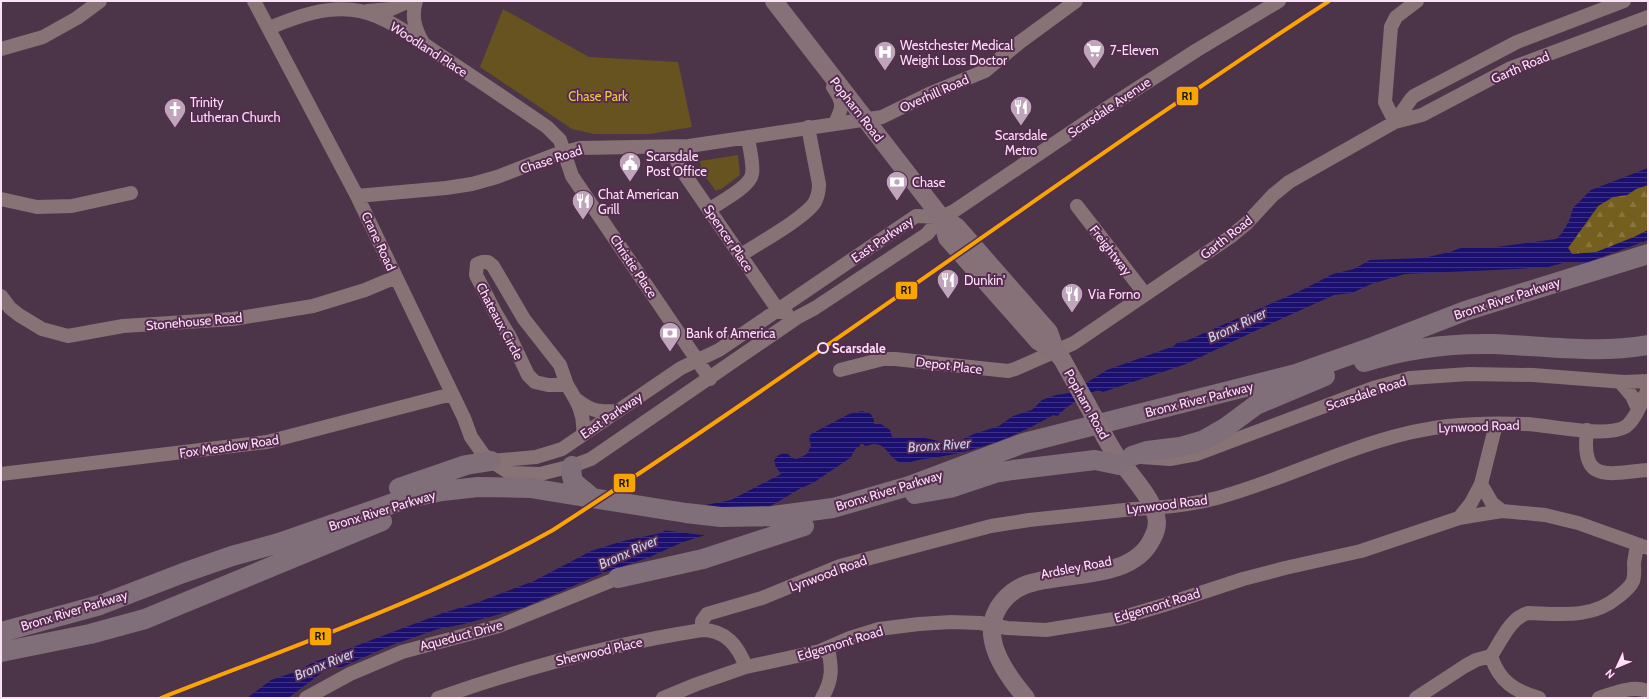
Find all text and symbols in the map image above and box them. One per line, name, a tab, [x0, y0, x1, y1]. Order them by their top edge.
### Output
street label: Woodland Place	[387, 18, 471, 80]
place label: Westchester Medical Weight Loss Doctor	[900, 37, 1013, 68]
supermarket icon: 7-Eleven	[1081, 37, 1107, 70]
hospital icon: Westchester Medical Weight Loss Doctor	[872, 39, 898, 72]
place label: 7-Eleven	[1110, 42, 1159, 58]
street label: Garth Road	[1489, 48, 1551, 86]
street label: Overhill Road	[897, 71, 971, 115]
street label: Scarsdale Avenue	[1065, 73, 1154, 141]
street label: Popham Road	[827, 74, 887, 144]
line badge: R1	[1176, 86, 1199, 106]
park label: Chase Park	[568, 88, 628, 104]
text: R1	[1182, 89, 1192, 103]
place label: Trinity Lutheran Church	[190, 94, 281, 125]
restaurant icon: Scarsdale Metro	[1008, 94, 1034, 127]
church icon: Trinity Lutheran Church	[162, 96, 188, 129]
place label: Scarsdale Metro	[995, 127, 1048, 158]
street label: Chase Road	[518, 141, 584, 177]
place label: Scarsdale Post Office	[646, 148, 707, 179]
public building icon: Scarsdale Post Office	[617, 150, 643, 183]
bank icon: Chase	[884, 169, 910, 202]
place label: Chase	[912, 174, 946, 190]
place label: Chat American Grill	[598, 186, 679, 217]
restaurant icon: Chat American Grill	[570, 188, 596, 221]
street label: Spencer Place	[701, 201, 757, 275]
street label: Crane Road	[358, 209, 400, 273]
street label: East Parkway	[848, 212, 916, 266]
street label: Garth Road	[1197, 212, 1255, 262]
street label: Freightway	[1086, 222, 1136, 279]
street label: Christie Place	[607, 231, 661, 301]
restaurant icon: Dunkin'	[935, 267, 961, 300]
place label: Dunkin'	[964, 272, 1005, 288]
street label: Bronx River Parkway	[1452, 273, 1563, 323]
street label: Chateaux Circle	[473, 280, 527, 363]
line badge: R1	[895, 281, 918, 300]
restaurant icon: Via Forno	[1059, 281, 1085, 314]
text: R1	[901, 283, 911, 297]
place label: Via Forno	[1088, 286, 1140, 302]
water label: Bronx River	[1205, 303, 1270, 346]
street label: Stonehouse Road	[145, 309, 243, 333]
bank icon: Bank of America	[657, 320, 683, 353]
place label: Bank of America	[686, 325, 776, 341]
place label: Scarsdale	[832, 340, 886, 356]
marker: Scarsdale	[817, 342, 829, 354]
street label: Depot Place	[915, 353, 983, 377]
street label: Popham Road	[1061, 366, 1113, 442]
street label: Scarsdale Road	[1324, 372, 1408, 414]
street label: Bronx River Parkway	[1143, 378, 1255, 420]
street label: East Parkway	[577, 388, 645, 442]
street label: Lynwood Road	[1438, 417, 1520, 435]
street label: Fox Meadow Road	[178, 431, 280, 461]
water label: Bronx River	[907, 434, 972, 456]
street label: Bronx River Parkway	[834, 466, 945, 514]
line badge: R1	[613, 473, 636, 493]
text: R1	[619, 476, 629, 490]
street label: Bronx River Parkway	[327, 486, 438, 534]
street label: Lynwood Road	[1126, 491, 1208, 517]
water label: Bronx River	[596, 531, 661, 573]
street label: Lynwood Road	[787, 552, 869, 594]
street label: Ardsley Road	[1039, 552, 1113, 582]
street label: Edgemont Road	[1112, 584, 1202, 626]
street label: Bronx River Parkway	[19, 586, 130, 634]
street label: Aqueduct Drive	[418, 616, 504, 654]
street label: Edgemont Road	[795, 622, 885, 664]
line badge: R1	[309, 627, 332, 646]
text: R1	[315, 629, 325, 643]
street label: Sherwood Place	[554, 633, 644, 669]
water label: Bronx River	[291, 644, 357, 684]
north arrow	[1597, 647, 1637, 687]
text: N	[1602, 666, 1618, 682]

